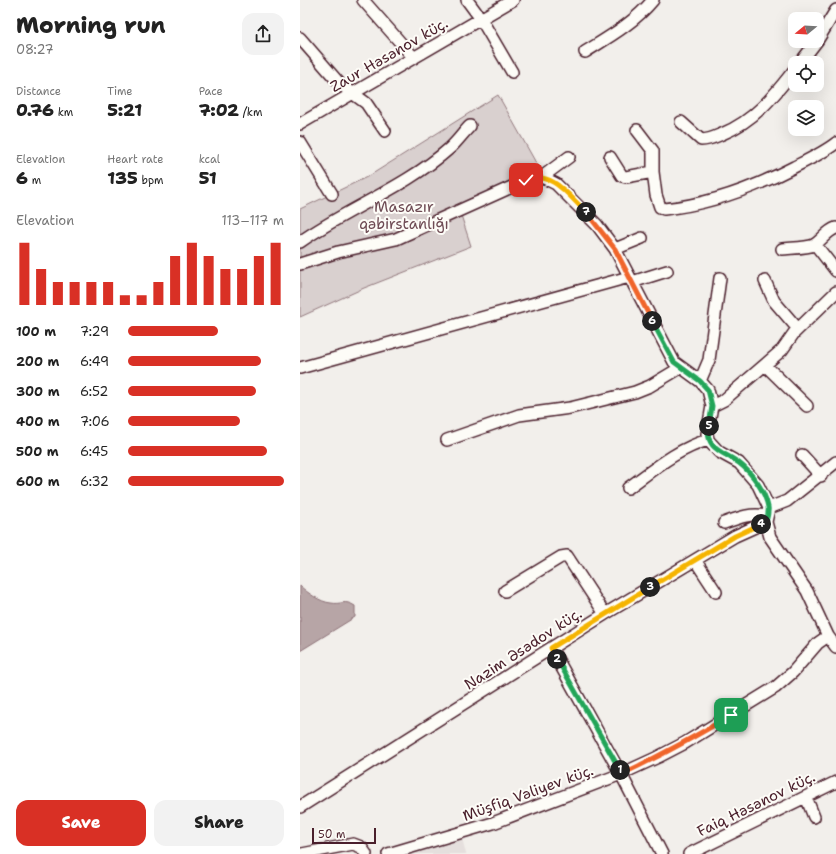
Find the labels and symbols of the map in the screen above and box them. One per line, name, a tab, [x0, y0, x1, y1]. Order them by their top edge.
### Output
north arrow	[788, 12, 824, 48]
street label: Zaur Həsənov küç.	[327, 13, 452, 97]
pin	[509, 163, 543, 197]
park label: Masazır qəbirstanlığı	[359, 197, 449, 234]
pin: 7	[576, 202, 596, 222]
pin: 6	[642, 311, 662, 331]
pin: 5	[699, 416, 719, 436]
pin: 4	[751, 514, 771, 534]
pin: 3	[640, 577, 660, 597]
street label: Nazim Əsədov küç.	[460, 603, 586, 695]
pin: 2	[547, 649, 567, 669]
pin	[714, 698, 748, 732]
street label: Müşfiq Vəliyev küç.	[460, 760, 596, 826]
pin: 1	[610, 760, 630, 780]
street label: Faiq Həsənov küç.	[694, 767, 818, 841]
scale bar	[312, 826, 376, 845]

